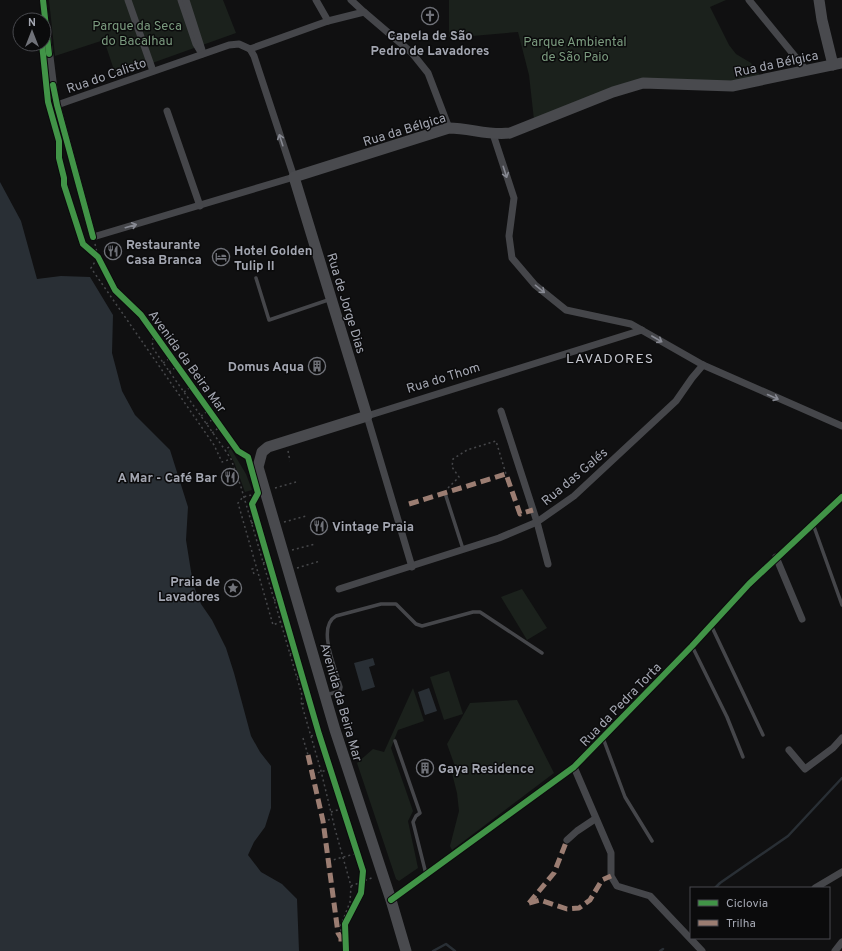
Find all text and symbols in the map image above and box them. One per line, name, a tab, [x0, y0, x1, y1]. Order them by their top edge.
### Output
church icon: Capela de São Pedro de Lavadores	[420, 6, 440, 26]
north arrow	[12, 12, 52, 52]
text: N	[28, 16, 36, 30]
park label: Parque da Seca do Bacalhau	[92, 19, 182, 50]
place label: Capela de São Pedro de Lavadores	[371, 29, 489, 60]
park label: Parque Ambiental de São Paio	[523, 35, 627, 66]
street label: Rua da Bélgica	[733, 48, 820, 82]
street label: Rua do Calisto	[65, 56, 149, 98]
street label: Rua da Bélgica	[361, 111, 448, 151]
one-way arrow	[277, 134, 285, 146]
one-way arrow	[502, 165, 509, 178]
one-way arrow	[124, 222, 137, 229]
place label: Restaurante Casa Branca	[126, 238, 202, 269]
restaurant icon: Restaurante Casa Branca	[103, 241, 123, 261]
place label: Hotel Golden Tulip II	[234, 244, 312, 275]
hotel icon: Hotel Golden Tulip II	[211, 247, 231, 267]
street label: Rua de Jorge Dias	[322, 251, 368, 356]
one-way arrow	[535, 285, 546, 293]
street label: Avenida da Beira Mar	[144, 308, 229, 416]
one-way arrow	[651, 335, 663, 343]
district label: LAVADORES	[566, 351, 654, 368]
building icon: Domus Aqua	[307, 356, 327, 376]
place label: Domus Aqua	[228, 360, 304, 376]
street label: Rua do Thom	[405, 360, 482, 398]
one-way arrow	[767, 394, 779, 402]
street label: Rua das Galés	[539, 445, 612, 510]
restaurant icon: A Mar - Café Bar	[220, 467, 240, 487]
place label: A Mar - Café Bar	[118, 471, 218, 487]
restaurant icon: Vintage Praia	[309, 516, 329, 536]
place label: Vintage Praia	[332, 520, 414, 536]
place label: Praia de Lavadores	[158, 575, 220, 606]
place icon: Praia de Lavadores	[223, 578, 243, 598]
street label: Avenida da Beira Mar	[315, 641, 365, 764]
street label: Rua da Pedra Torta	[577, 660, 666, 751]
building icon: Gaya Residence	[415, 758, 435, 778]
place label: Gaya Residence	[438, 762, 534, 778]
legend	[690, 887, 830, 939]
text: Ciclovia	[726, 896, 768, 912]
text: Trilha	[726, 916, 756, 932]

